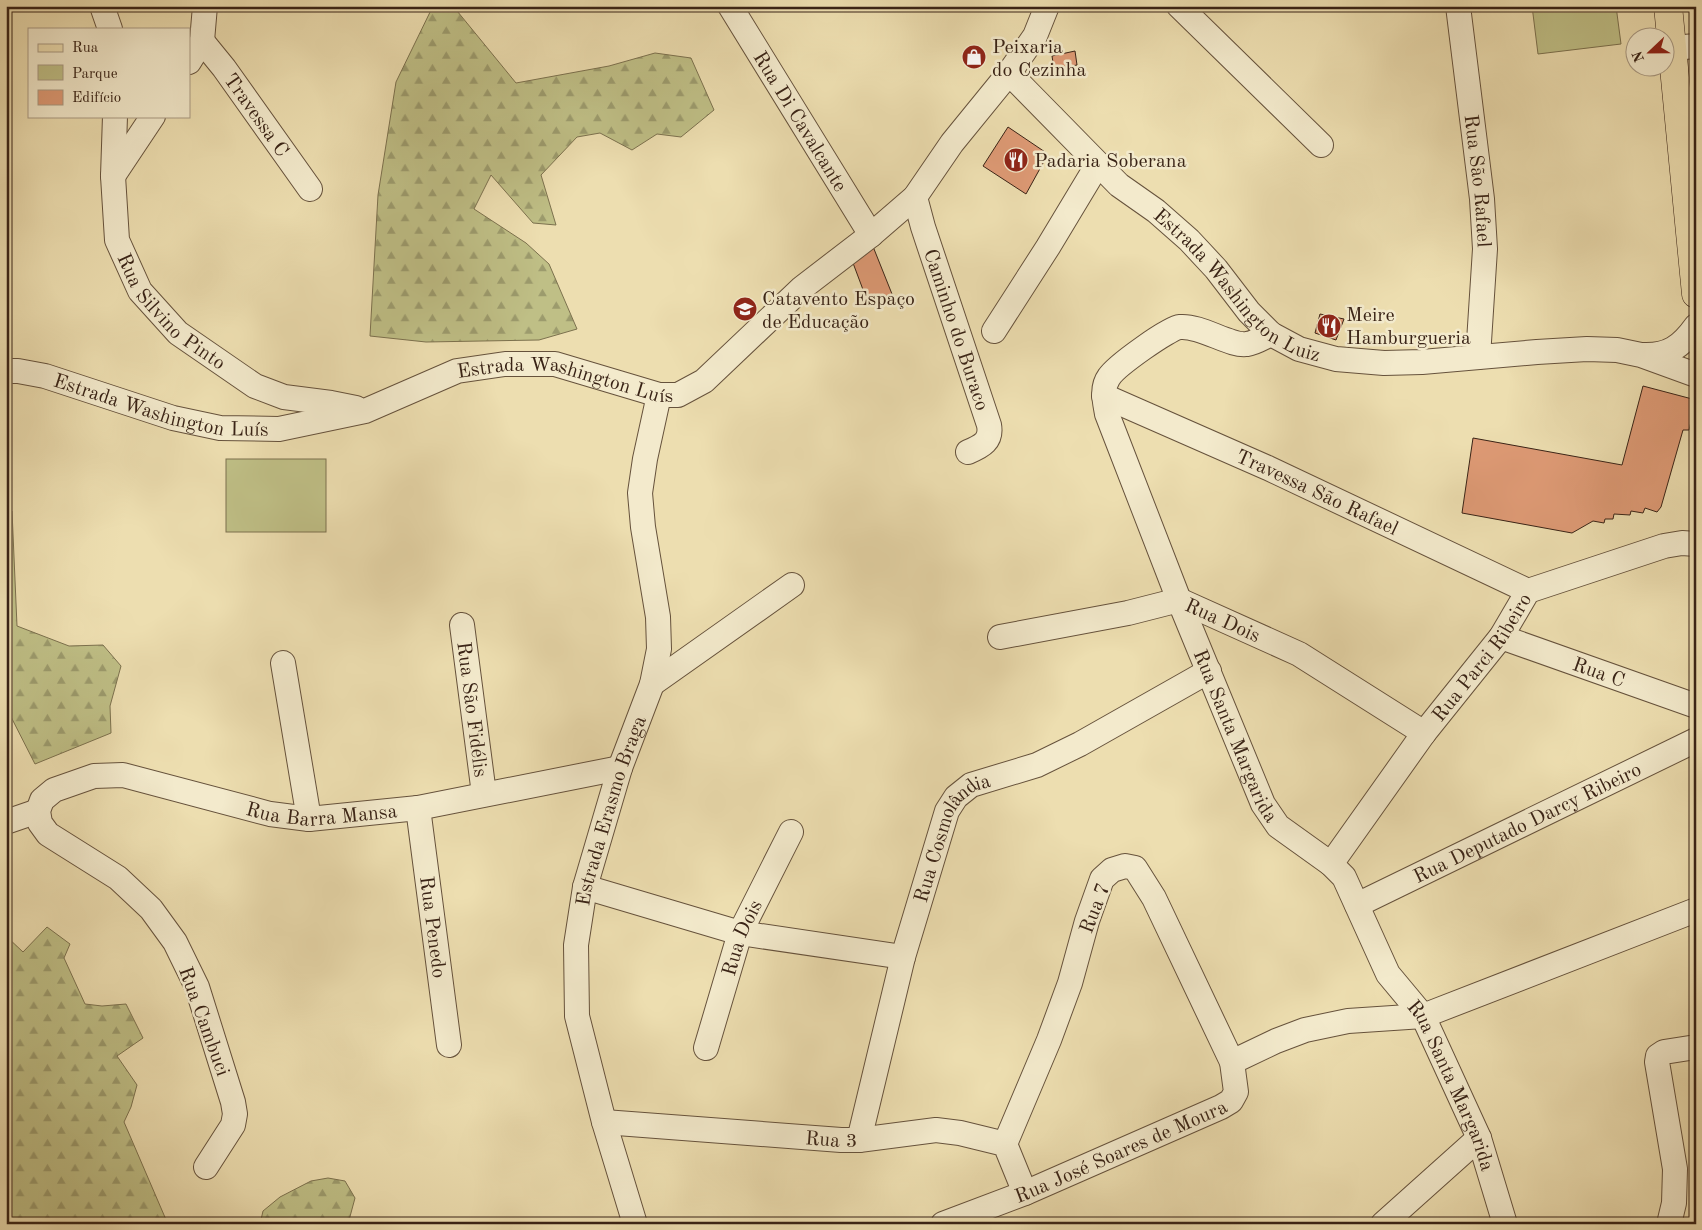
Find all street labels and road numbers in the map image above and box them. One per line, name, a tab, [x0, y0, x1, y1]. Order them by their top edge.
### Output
street label: Rua Di Cavalcante	[748, 48, 850, 196]
street label: Travessa C	[219, 70, 292, 161]
street label: Rua São Rafael	[1460, 113, 1493, 248]
street label: Estrada Washington Luiz	[1149, 206, 1322, 366]
street label: Caminho do Buraco	[919, 247, 991, 413]
street label: Rua Silvino Pinto	[112, 251, 228, 374]
street label: Estrada Washington Luís	[456, 356, 673, 407]
street label: Estrada Washington Luís	[51, 371, 269, 441]
street label: Travessa São Rafael	[1233, 447, 1401, 540]
street label: Rua Parci Ribeiro	[1429, 591, 1536, 726]
street label: Rua Dois	[1181, 596, 1263, 647]
street label: Rua São Fidélis	[452, 641, 490, 778]
street label: Rua Santa Margarida	[1189, 647, 1281, 827]
street label: Rua C	[1570, 655, 1627, 692]
street label: Estrada Erasmo Braga	[574, 713, 651, 907]
street label: Rua Deputado Darcy Ribeiro	[1411, 760, 1645, 888]
street label: Rua Cosmolândia	[912, 772, 993, 905]
street label: Rua Barra Mansa	[243, 800, 398, 831]
street label: Rua Penedo	[415, 875, 448, 979]
street label: Rua 7	[1077, 881, 1115, 937]
street label: Rua Dois	[720, 897, 767, 979]
street label: Rua Cambuci	[174, 964, 232, 1079]
street label: Rua Santa Margarida	[1402, 997, 1496, 1174]
street label: Rua José Soares de Moura	[1012, 1098, 1232, 1208]
street label: Rua 3	[804, 1129, 857, 1152]

